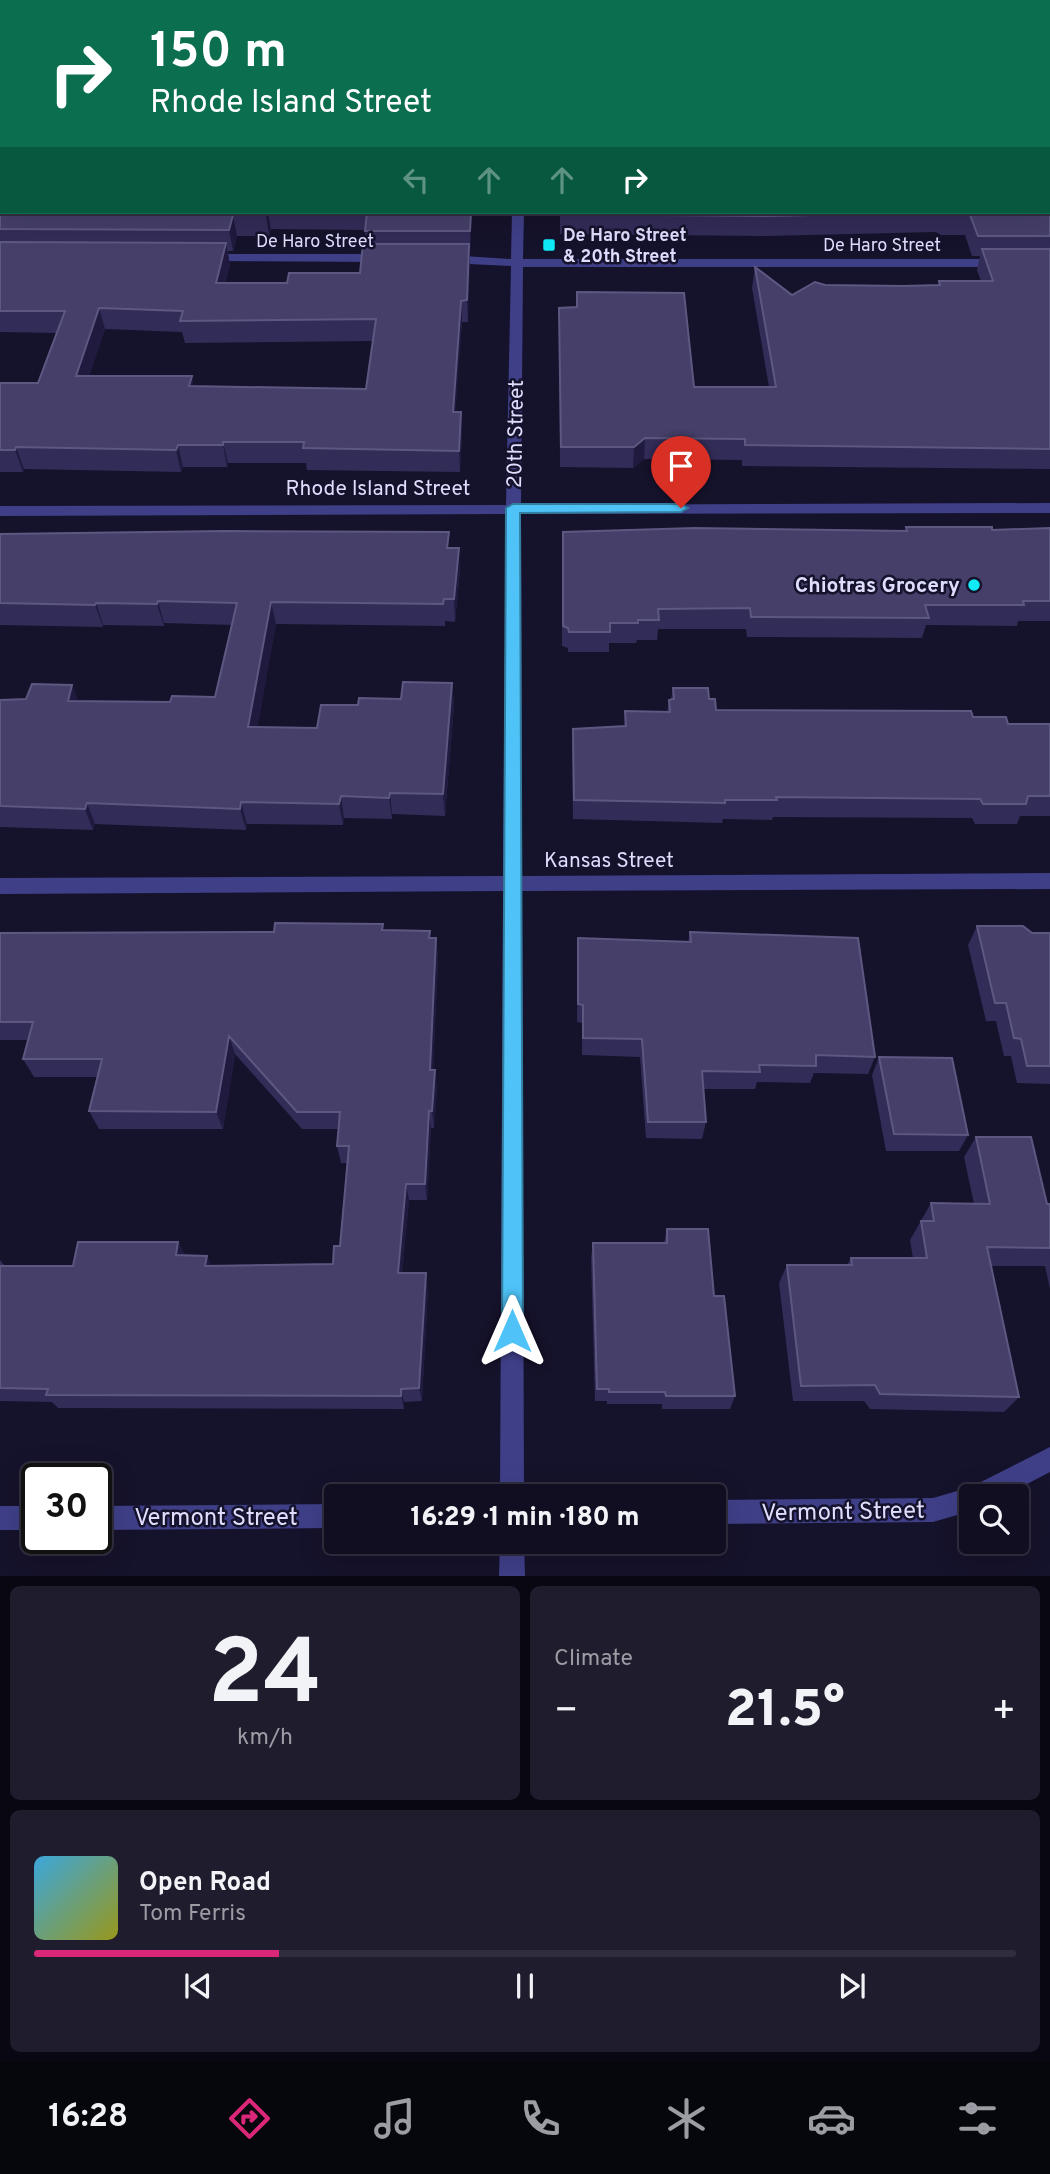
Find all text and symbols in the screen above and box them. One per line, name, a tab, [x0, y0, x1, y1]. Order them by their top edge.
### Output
text: 150 m	[150, 23, 287, 85]
icon: right	[35, 28, 126, 119]
text: Rhode Island Street	[150, 84, 432, 124]
icon: left	[397, 161, 435, 199]
icon: ahead	[470, 161, 508, 199]
icon: ahead	[543, 161, 581, 199]
icon: right	[616, 161, 654, 199]
place label: De Haro Street & 20th Street	[563, 225, 687, 269]
street label: De Haro Street	[256, 231, 374, 254]
street label: De Haro Street	[823, 235, 941, 258]
marker: De Haro Street & 20th Street	[541, 237, 557, 253]
street label: 20th Street	[502, 380, 531, 488]
pin	[651, 436, 711, 508]
icon: arrive	[662, 447, 700, 485]
street label: Rhode Island Street	[285, 476, 471, 503]
place label: Chiotras Grocery	[795, 573, 960, 600]
marker: Chiotras Grocery	[966, 577, 982, 593]
street label: Kansas Street	[544, 848, 674, 875]
position arrow	[475, 1294, 549, 1368]
speed limit sign: 30	[21, 1463, 112, 1554]
map controls	[959, 1484, 1029, 1554]
button: search	[959, 1484, 1029, 1554]
street label: Vermont Street	[761, 1497, 925, 1529]
text: 16:29 · 1 min · 180 m	[411, 1502, 639, 1535]
street label: Vermont Street	[134, 1504, 298, 1534]
text: 24	[208, 1621, 322, 1736]
text: Climate	[554, 1645, 633, 1674]
text: 21.5°	[725, 1679, 845, 1745]
text: −	[554, 1688, 579, 1737]
text: +	[991, 1688, 1016, 1737]
text: km/h	[237, 1724, 293, 1753]
text: Open Road	[139, 1867, 271, 1900]
text: Tom Ferris	[139, 1900, 246, 1929]
icon: previous	[179, 1967, 217, 2005]
icon: pause	[506, 1967, 544, 2005]
icon: next	[833, 1967, 871, 2005]
icon: directions	[225, 2094, 274, 2143]
icon: music	[370, 2094, 419, 2143]
icon: phone	[516, 2094, 565, 2143]
icon: climate	[662, 2094, 711, 2143]
icon: car	[807, 2094, 856, 2143]
icon: filters	[953, 2094, 1002, 2143]
text: 16:28	[48, 2098, 128, 2138]

